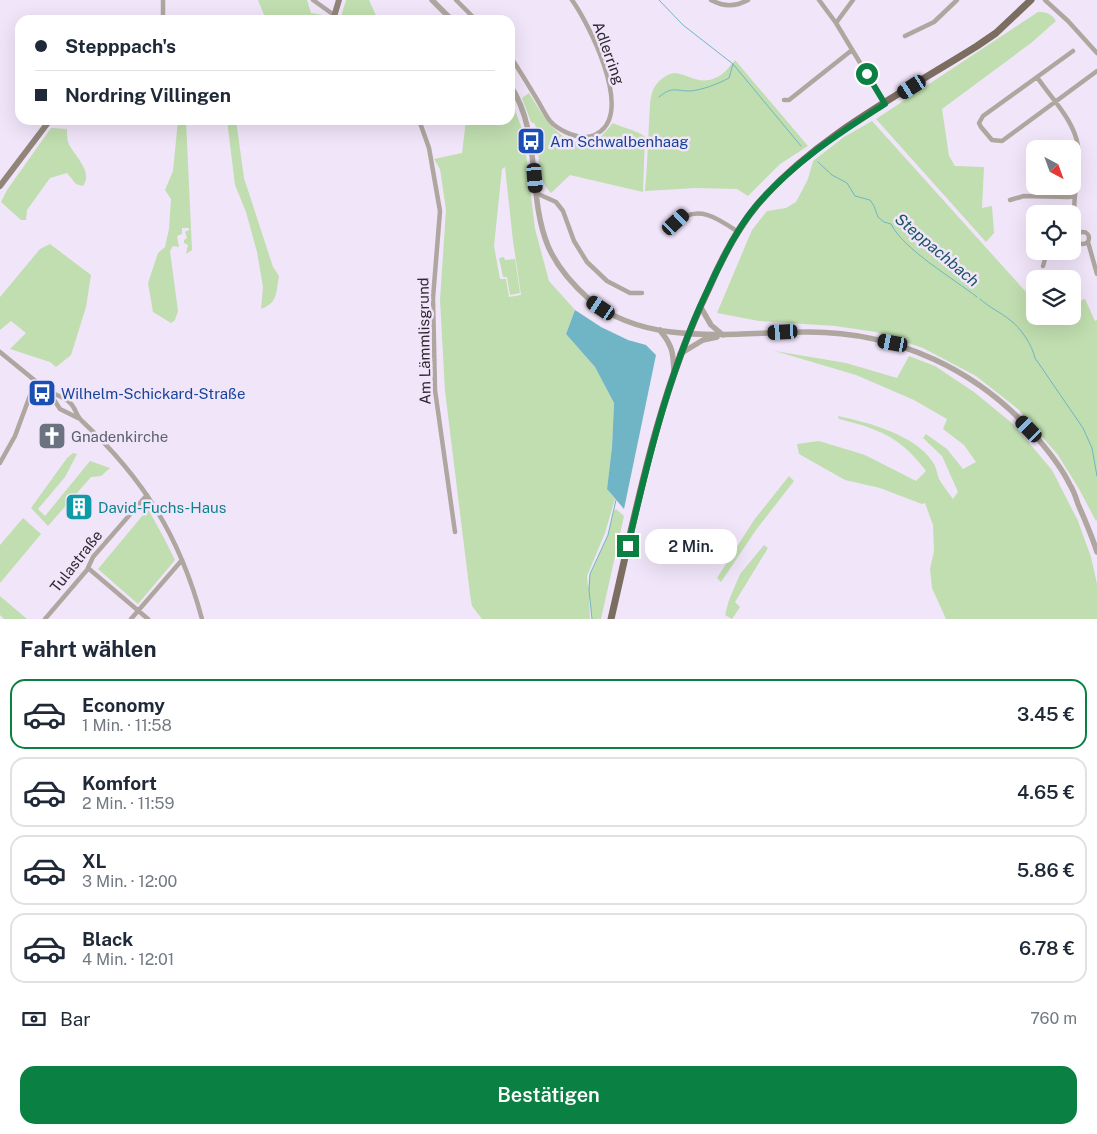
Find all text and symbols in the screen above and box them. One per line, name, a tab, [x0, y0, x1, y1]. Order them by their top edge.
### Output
street label: Adlerring	[590, 19, 628, 87]
text: Stepppach's	[65, 35, 176, 57]
route start	[856, 63, 878, 85]
car	[895, 73, 928, 101]
text: Nordring Villingen	[65, 84, 231, 106]
bus stop icon: Am Schwalbenhaag	[516, 126, 546, 156]
place label: Am Schwalbenhaag	[550, 133, 689, 150]
north arrow	[1026, 140, 1081, 195]
map controls	[1026, 140, 1081, 325]
car	[526, 162, 543, 194]
button: locate	[1026, 205, 1081, 260]
car	[659, 206, 692, 238]
water label: Steppachbach	[891, 209, 983, 291]
button: layers	[1026, 270, 1081, 325]
street label: Am Lämmlisgrund	[414, 277, 434, 405]
car	[584, 293, 617, 323]
car	[767, 324, 798, 340]
car	[876, 333, 909, 353]
bus stop icon: Wilhelm-Schickard-Straße	[27, 378, 57, 408]
place label: Wilhelm-Schickard-Straße	[61, 385, 245, 402]
car	[1013, 413, 1044, 445]
church icon: Gnadenkirche	[37, 421, 67, 451]
place label: Gnadenkirche	[71, 428, 168, 445]
building icon: David-Fuchs-Haus	[64, 492, 94, 522]
place label: David-Fuchs-Haus	[98, 499, 226, 516]
street label: Tulastraße	[47, 527, 105, 595]
callout: 2 Min.	[646, 528, 738, 564]
route end	[617, 535, 639, 557]
text: 2 Min.	[668, 537, 714, 556]
text: Fahrt wählen	[20, 636, 157, 662]
icon: car	[22, 692, 67, 737]
text: Economy	[82, 694, 165, 716]
text: 3.45 €	[1017, 703, 1075, 725]
text: 1 Min. · 11:58	[82, 716, 172, 735]
icon: car	[22, 770, 67, 815]
text: Komfort	[82, 772, 157, 794]
text: 4.65 €	[1017, 781, 1075, 803]
text: 2 Min. · 11:59	[82, 794, 175, 813]
icon: car	[22, 848, 67, 893]
text: XL	[82, 850, 107, 872]
text: 5.86 €	[1017, 859, 1075, 881]
text: 3 Min. · 12:00	[82, 872, 177, 891]
icon: car	[22, 926, 67, 971]
text: Black	[82, 928, 133, 950]
text: 6.78 €	[1019, 937, 1075, 959]
text: 4 Min. · 12:01	[82, 950, 174, 969]
icon: cash	[20, 1005, 48, 1033]
text: Bar	[60, 1008, 91, 1030]
text: 760 m	[1030, 1009, 1077, 1028]
button: Bestätigen	[20, 1066, 1077, 1124]

